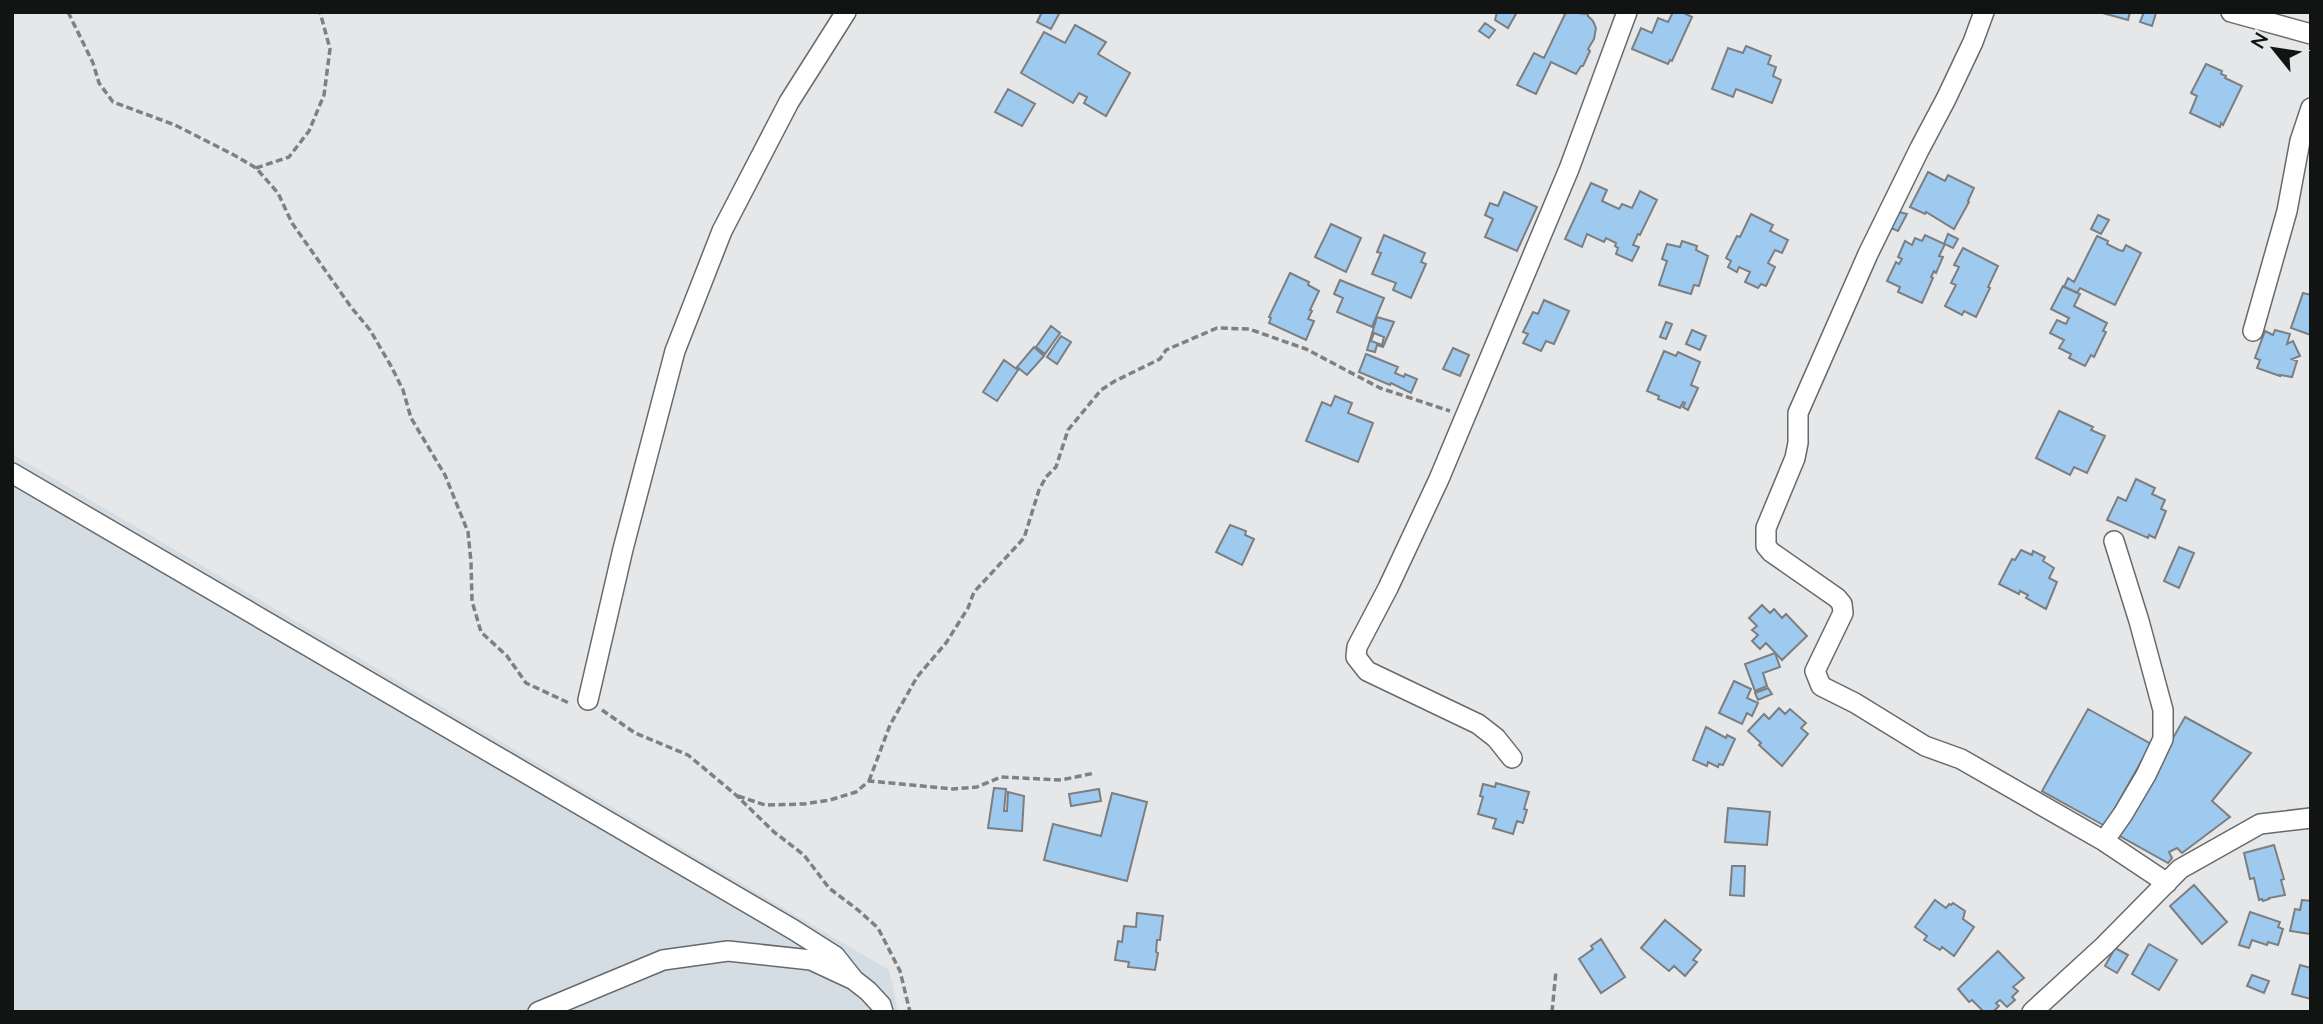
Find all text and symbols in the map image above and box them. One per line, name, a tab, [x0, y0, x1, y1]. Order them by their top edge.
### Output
north arrow	[2239, 14, 2309, 84]
text: N	[2245, 28, 2272, 52]

